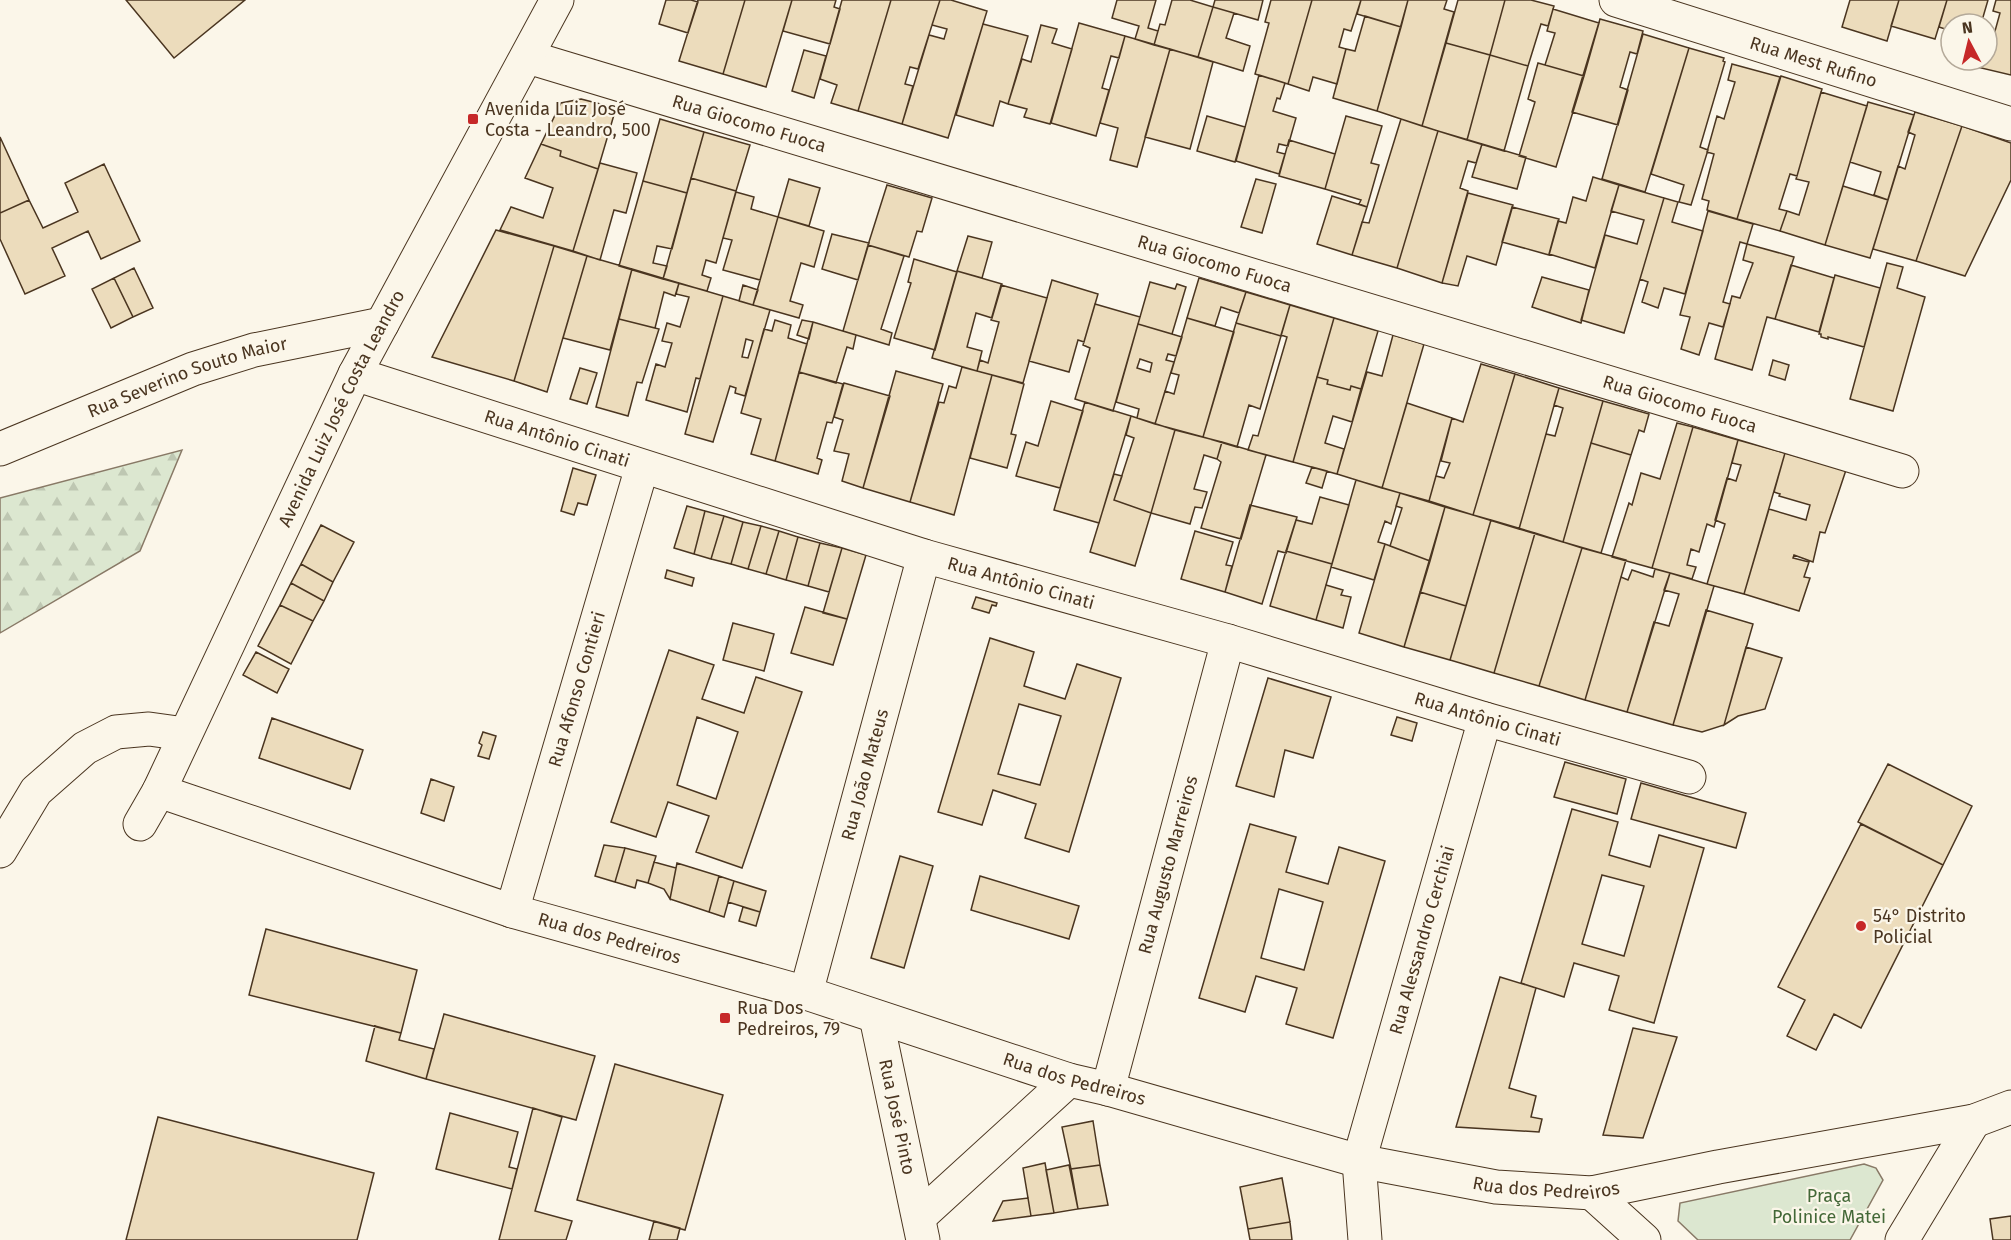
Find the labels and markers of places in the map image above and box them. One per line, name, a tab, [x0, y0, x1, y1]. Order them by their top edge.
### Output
place label: Avenida Luiz José Costa - Leandro, 500	[485, 98, 651, 141]
marker: Avenida Luiz José Costa - Leandro, 500	[466, 112, 480, 126]
place label: 54° Distrito Policial	[1873, 905, 1966, 948]
marker: 54° Distrito Policial	[1854, 919, 1868, 933]
place label: Rua Dos Pedreiros, 79	[737, 997, 840, 1040]
marker: Rua Dos Pedreiros, 79	[718, 1011, 732, 1025]

